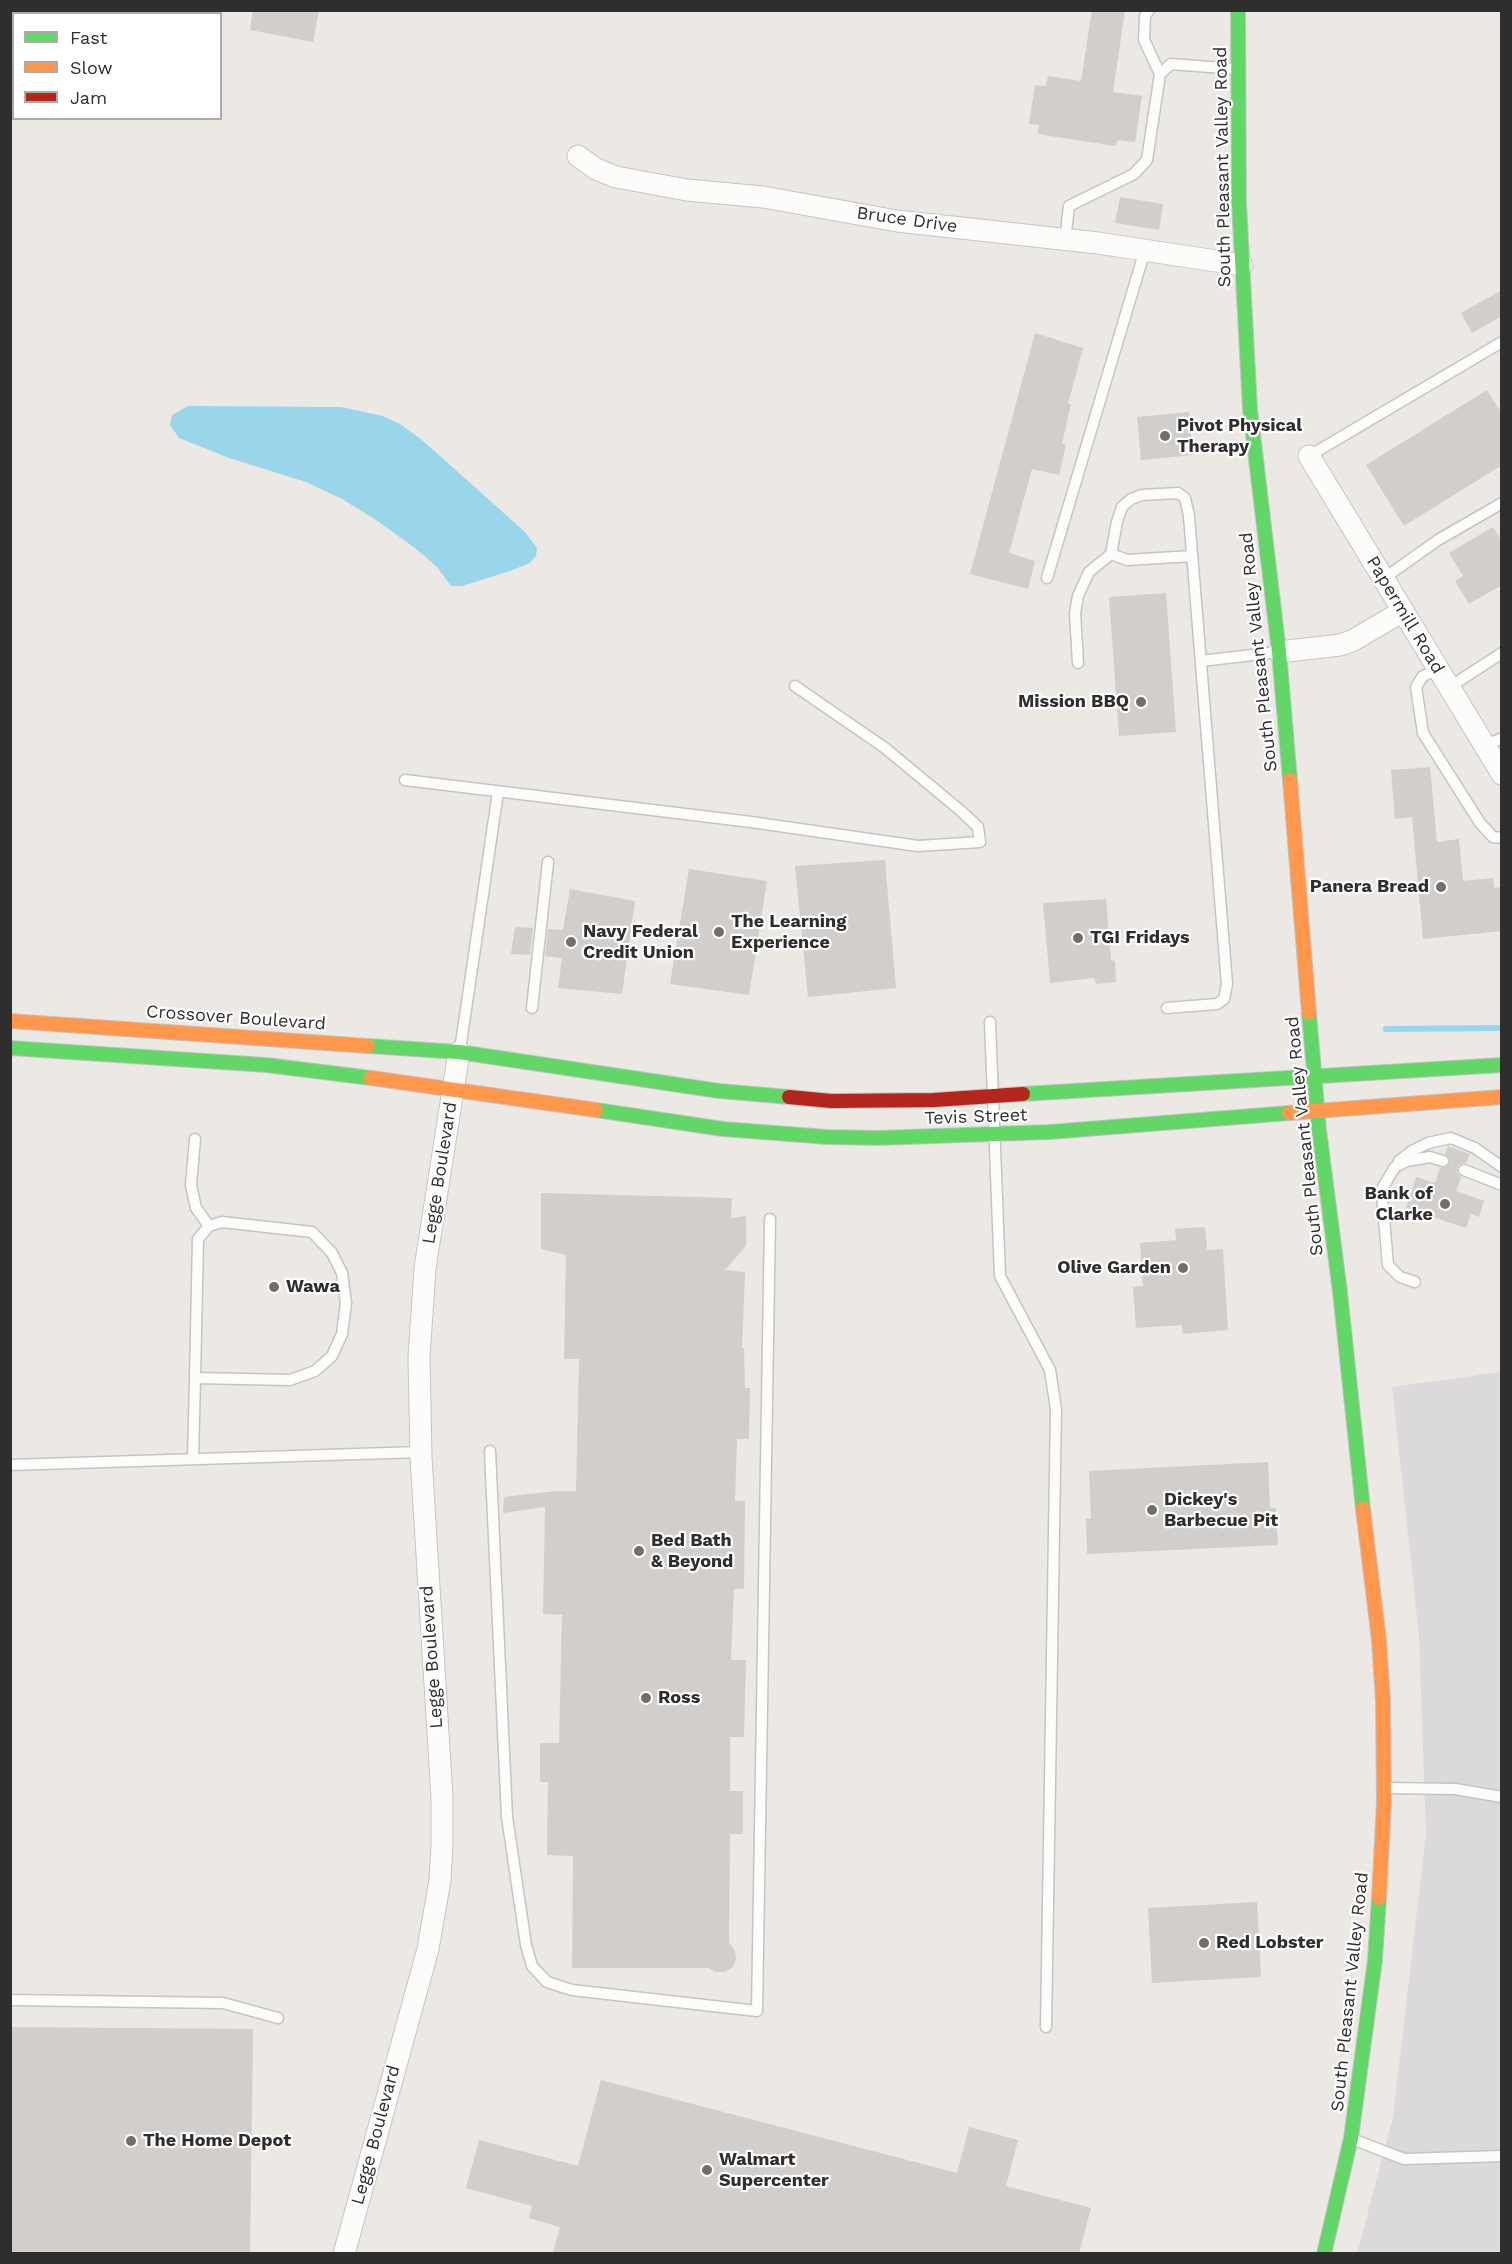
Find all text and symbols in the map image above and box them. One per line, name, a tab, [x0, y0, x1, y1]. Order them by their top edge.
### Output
legend	[12, 12, 222, 120]
text: Fast	[70, 27, 107, 48]
street label: South Pleasant Valley Road	[1210, 46, 1236, 288]
text: Slow	[70, 57, 113, 78]
text: Jam	[70, 87, 107, 108]
street label: Bruce Drive	[855, 202, 959, 238]
place label: Pivot Physical Therapy	[1177, 415, 1302, 458]
marker: Pivot Physical Therapy	[1158, 429, 1172, 443]
street label: South Pleasant Valley Road	[1236, 531, 1282, 773]
street label: Papermill Road	[1361, 552, 1449, 678]
place label: Mission BBQ	[1018, 691, 1129, 713]
marker: Mission BBQ	[1134, 695, 1148, 709]
place label: Panera Bread	[1310, 876, 1429, 898]
marker: Panera Bread	[1434, 880, 1448, 894]
place label: The Learning Experience	[731, 911, 846, 954]
place label: Navy Federal Credit Union	[583, 921, 698, 964]
marker: The Learning Experience	[712, 925, 726, 939]
place label: TGI Fridays	[1090, 927, 1190, 949]
marker: TGI Fridays	[1071, 931, 1085, 945]
marker: Navy Federal Credit Union	[564, 935, 578, 949]
street label: Crossover Boulevard	[145, 1001, 327, 1035]
street label: South Pleasant Valley Road	[1282, 1015, 1328, 1257]
street label: Legge Boulevard	[418, 1100, 462, 1246]
street label: Tevis Street	[924, 1104, 1028, 1130]
place label: Bank of Clarke	[1365, 1183, 1433, 1226]
marker: Bank of Clarke	[1438, 1197, 1452, 1211]
place label: Olive Garden	[1057, 1257, 1171, 1279]
marker: Olive Garden	[1176, 1261, 1190, 1275]
place label: Wawa	[286, 1276, 340, 1298]
marker: Wawa	[267, 1280, 281, 1294]
place label: Dickey's Barbecue Pit	[1164, 1489, 1278, 1532]
marker: Dickey's Barbecue Pit	[1145, 1503, 1159, 1517]
place label: Bed Bath & Beyond	[651, 1530, 733, 1572]
marker: Bed Bath & Beyond	[632, 1544, 646, 1558]
street label: Legge Boulevard	[416, 1585, 448, 1729]
place label: Ross	[658, 1687, 700, 1709]
marker: Ross	[639, 1691, 653, 1705]
street label: South Pleasant Valley Road	[1327, 1871, 1373, 2113]
place label: Red Lobster	[1216, 1932, 1324, 1954]
marker: Red Lobster	[1197, 1936, 1211, 1950]
street label: Legge Boulevard	[347, 2063, 405, 2207]
place label: The Home Depot	[143, 2130, 291, 2152]
marker: The Home Depot	[124, 2134, 138, 2148]
place label: Walmart Supercenter	[719, 2149, 829, 2192]
marker: Walmart Supercenter	[700, 2163, 714, 2177]

